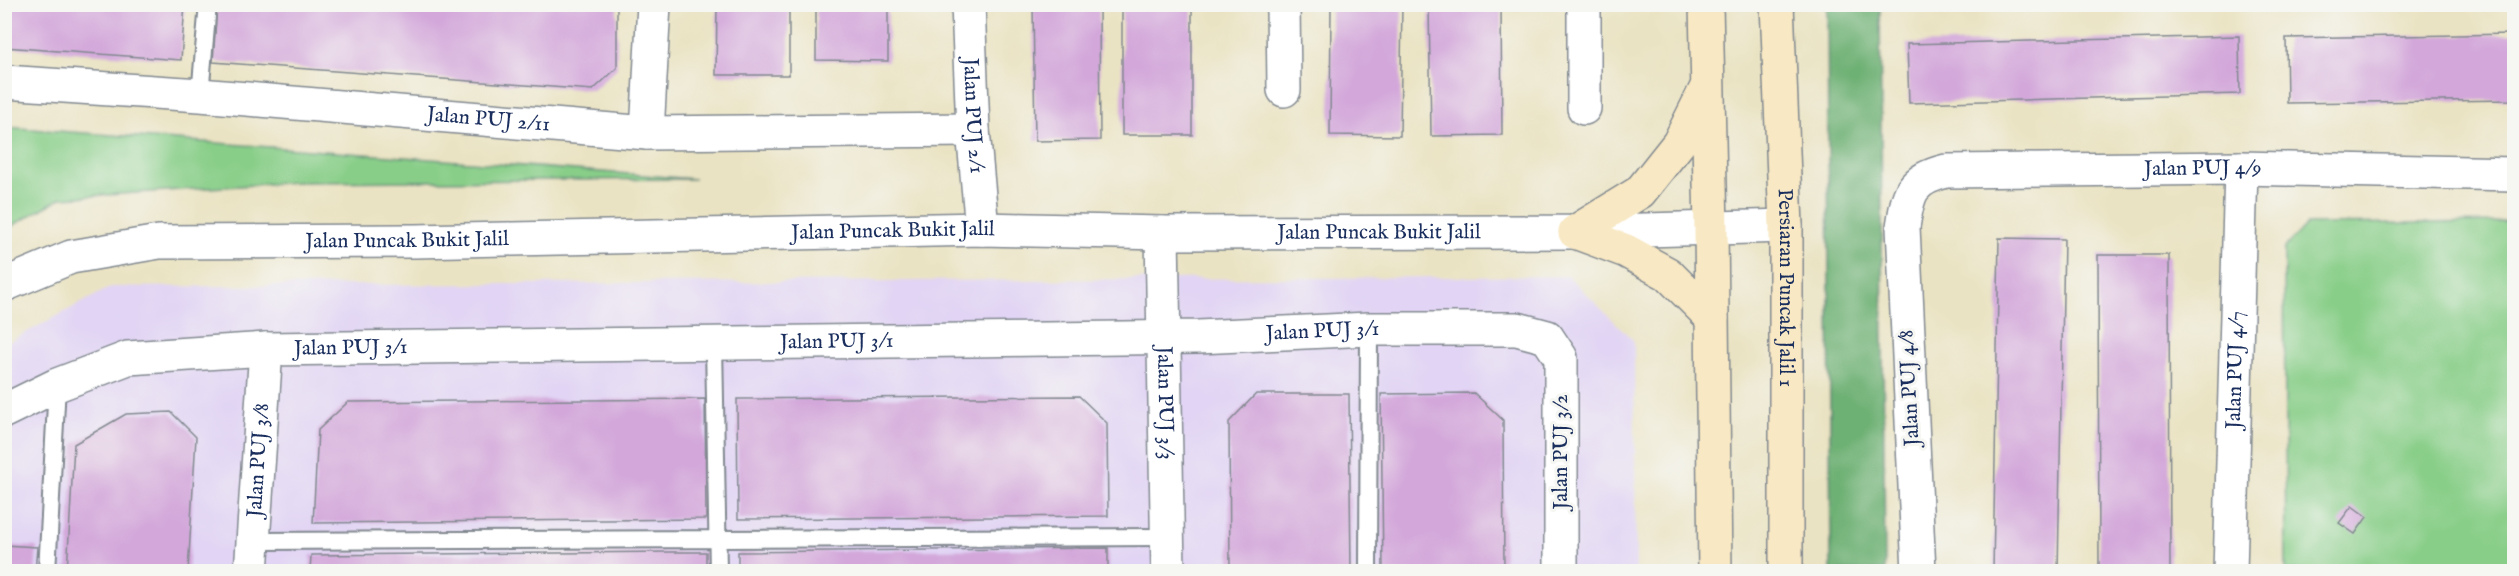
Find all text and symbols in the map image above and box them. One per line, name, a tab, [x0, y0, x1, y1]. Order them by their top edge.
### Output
street label: Jalan PUJ 2/1	[957, 56, 990, 175]
street label: Jalan PUJ 2/11	[424, 101, 551, 138]
street label: Jalan PUJ 4/9	[2142, 154, 2262, 183]
street label: Persiaran Puncak Jalil 1	[1771, 188, 1800, 387]
street label: Jalan Puncak Bukit Jalil	[789, 215, 995, 247]
street label: Jalan Puncak Bukit Jalil	[1275, 219, 1481, 246]
street label: Jalan Puncak Bukit Jalil	[303, 226, 509, 255]
street label: Jalan PUJ 4/7	[2220, 311, 2251, 431]
street label: Jalan PUJ 3/1	[1263, 315, 1379, 347]
street label: Jalan PUJ 3/1	[778, 327, 894, 356]
street label: Jalan PUJ 4/8	[1893, 329, 1927, 449]
street label: Jalan PUJ 3/1	[292, 334, 408, 362]
street label: Jalan PUJ 3/3	[1150, 344, 1180, 460]
street label: Jalan PUJ 3/2	[1548, 394, 1575, 512]
street label: Jalan PUJ 3/8	[241, 402, 276, 520]

